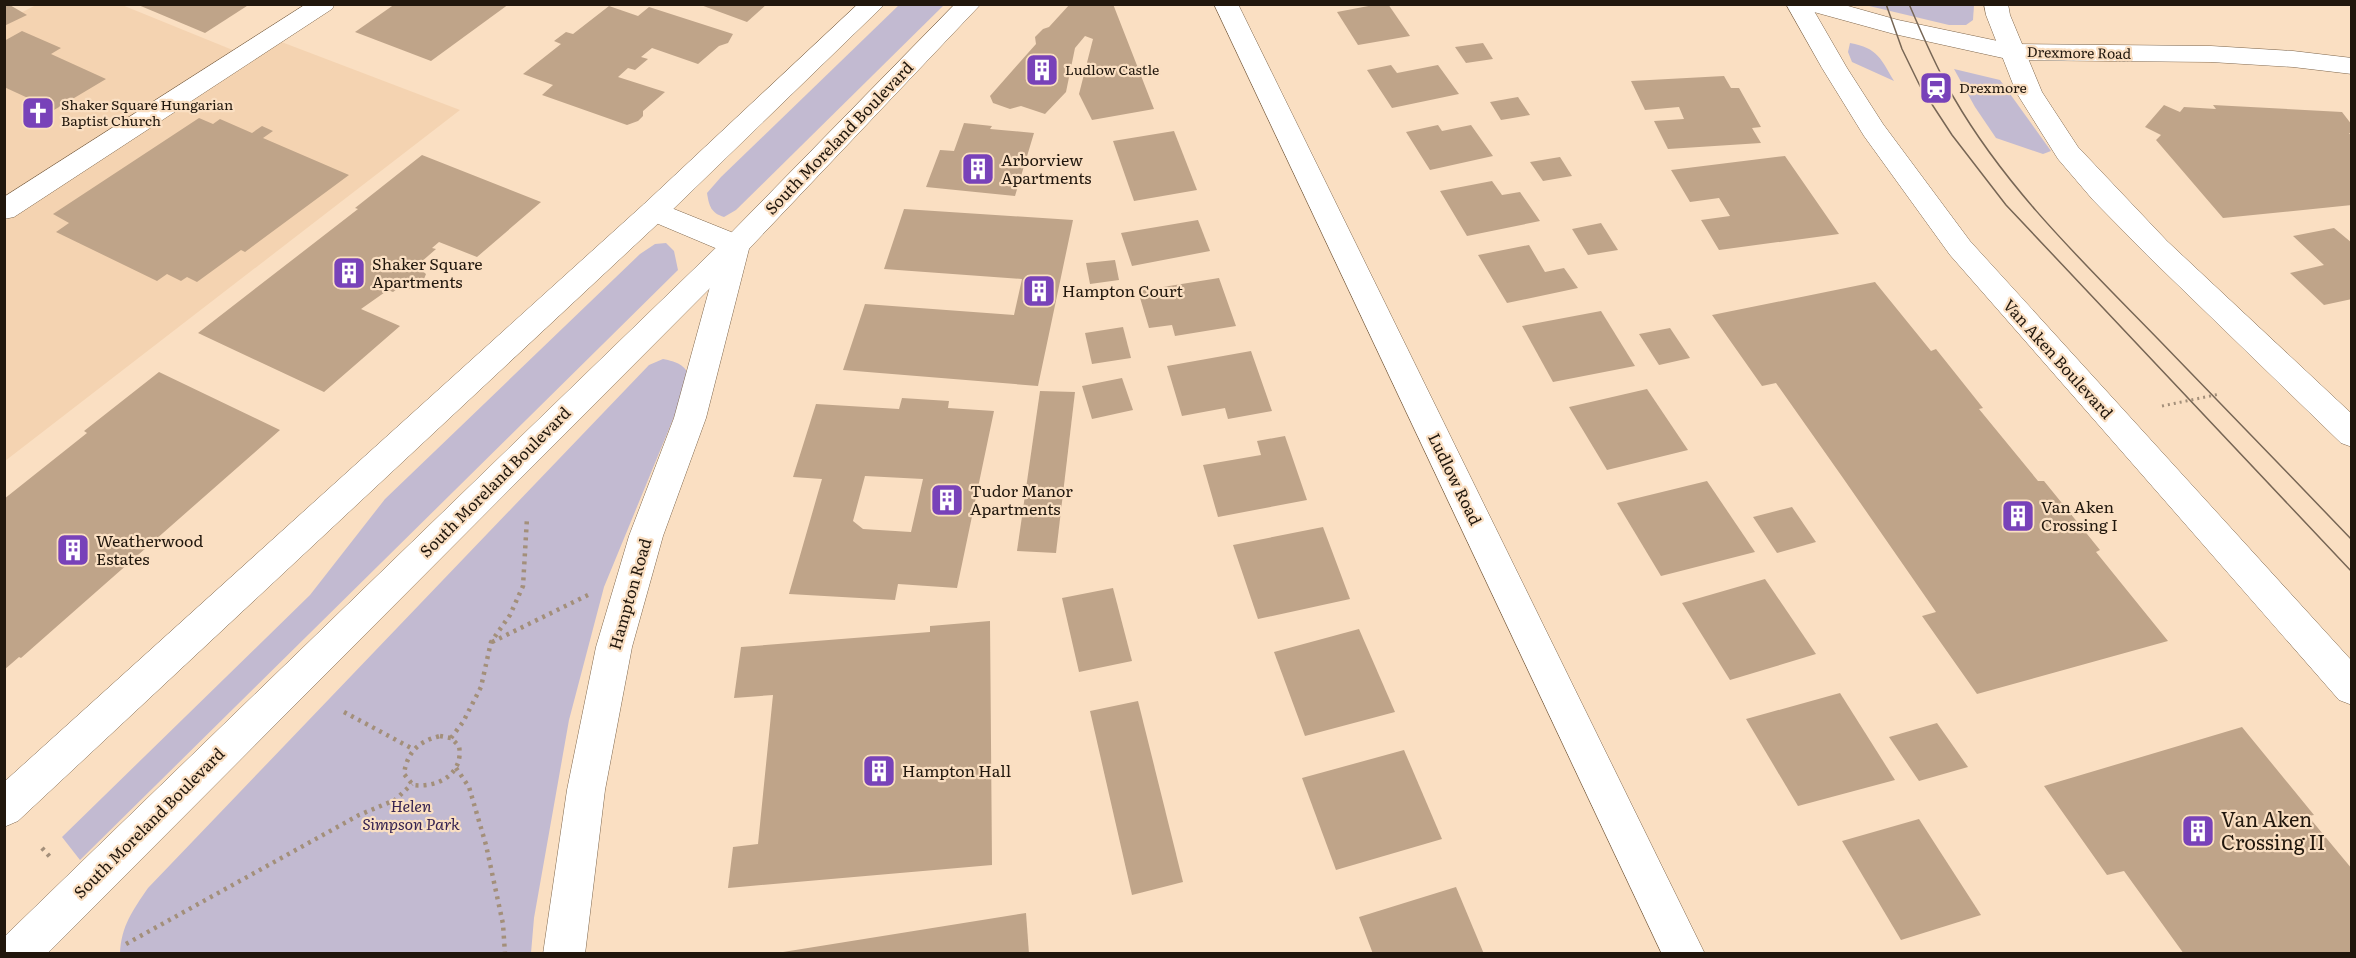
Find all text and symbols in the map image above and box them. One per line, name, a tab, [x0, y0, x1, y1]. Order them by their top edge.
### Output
street label: Drexmore Road	[2027, 41, 2132, 63]
building icon: Ludlow Castle	[1024, 52, 1060, 88]
street label: South Moreland Boulevard	[759, 55, 918, 219]
place label: Ludlow Castle	[1065, 59, 1159, 79]
station icon: Drexmore	[1918, 70, 1954, 106]
place label: Drexmore	[1959, 77, 2027, 97]
place label: Shaker Square Hungarian Baptist Church	[61, 94, 233, 130]
church icon: Shaker Square Hungarian Baptist Church	[20, 95, 56, 131]
place label: Arborview Apartments	[1001, 147, 1092, 189]
building icon: Arborview Apartments	[960, 151, 996, 187]
place label: Shaker Square Apartments	[372, 251, 483, 293]
building icon: Shaker Square Apartments	[331, 255, 367, 291]
building icon: Hampton Court	[1021, 273, 1057, 309]
place label: Hampton Court	[1062, 278, 1183, 302]
street label: Van Aken Boulevard	[1998, 293, 2119, 424]
street label: South Moreland Boulevard	[413, 400, 575, 562]
street label: Ludlow Road	[1423, 428, 1489, 529]
place label: Tudor Manor Apartments	[970, 478, 1073, 520]
building icon: Tudor Manor Apartments	[929, 482, 965, 518]
place label: Van Aken Crossing I	[2041, 494, 2118, 536]
building icon: Van Aken Crossing I	[2000, 498, 2036, 534]
place label: Weatherwood Estates	[96, 528, 203, 570]
building icon: Weatherwood Estates	[55, 532, 91, 568]
street label: Hampton Road	[602, 535, 656, 652]
street label: South Moreland Boulevard	[67, 741, 229, 903]
building icon: Hampton Hall	[861, 753, 897, 789]
place label: Hampton Hall	[902, 758, 1011, 782]
park label: Helen Simpson Park	[362, 793, 460, 835]
place label: Van Aken Crossing II	[2221, 803, 2325, 856]
building icon: Van Aken Crossing II	[2180, 813, 2216, 849]

